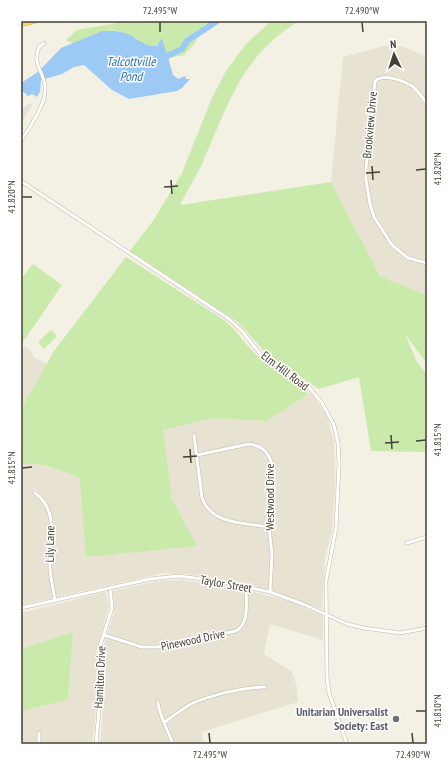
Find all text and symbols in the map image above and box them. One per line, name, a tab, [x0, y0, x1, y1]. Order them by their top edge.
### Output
text: 72.495°W	[143, 4, 177, 17]
text: 72.490°W	[345, 4, 379, 17]
north arrow	[374, 34, 414, 74]
text: N	[390, 37, 397, 51]
water label: Talcottville Pond	[106, 53, 157, 85]
street label: Brookview Drive	[359, 91, 380, 159]
text: 41.820°N	[431, 152, 444, 186]
text: 41.820°N	[5, 180, 18, 214]
street label: Elm Hill Road	[258, 348, 312, 393]
text: 41.815°N	[431, 423, 444, 457]
text: 41.815°N	[5, 451, 18, 485]
street label: Westwood Drive	[262, 464, 277, 530]
street label: Lily Lane	[42, 525, 57, 563]
street label: Taylor Street	[199, 572, 254, 596]
street label: Pinewood Drive	[160, 625, 226, 654]
street label: Hamilton Drive	[90, 645, 109, 709]
text: 41.810°N	[431, 694, 444, 728]
place label: Unitarian Universalist Society: East	[296, 704, 389, 733]
marker: Unitarian Universalist Society: East	[391, 714, 401, 724]
text: 72.495°W	[193, 748, 227, 761]
text: 72.490°W	[396, 748, 430, 761]

